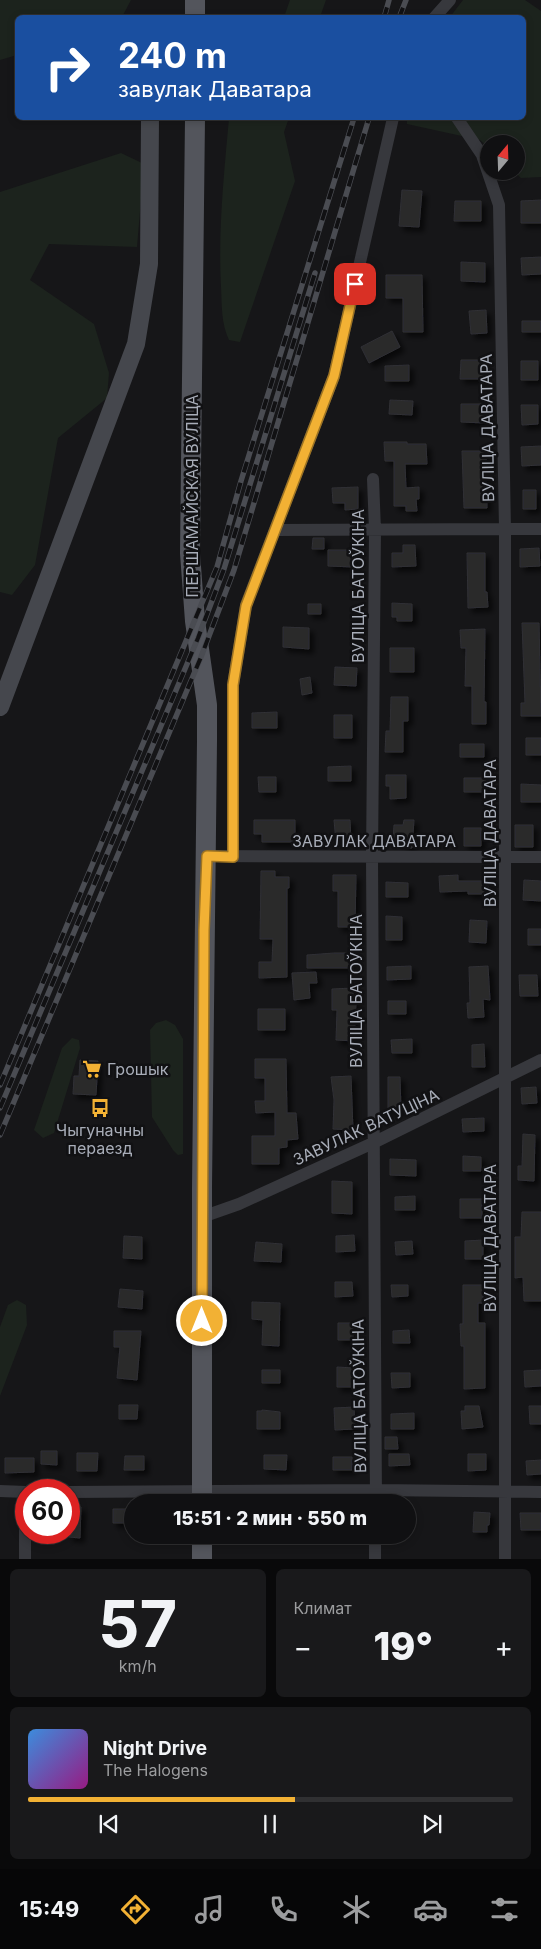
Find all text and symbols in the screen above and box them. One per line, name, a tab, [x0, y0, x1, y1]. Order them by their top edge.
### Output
text: 240 m	[118, 34, 227, 76]
icon: right	[35, 35, 100, 100]
text: завулак Даватара	[118, 76, 312, 102]
north arrow	[480, 135, 525, 180]
map controls	[480, 135, 525, 180]
pin	[334, 263, 376, 305]
icon: arrive	[341, 270, 369, 298]
street label: ВУЛІЦА ДАВАТАРА	[476, 354, 498, 502]
street label: ПЕРШАМАЙСКАЯ ВУЛІЦА	[182, 394, 202, 598]
street label: ВУЛІЦА БАТОЎКІНА	[348, 509, 368, 663]
street label: ВУЛІЦА ДАВАТАРА	[480, 759, 500, 907]
street label: ЗАВУЛАК ДАВАТАРА	[292, 831, 456, 851]
street label: ВУЛІЦА БАТОЎКІНА	[346, 914, 366, 1068]
supermarket icon: Грошык	[81, 1058, 103, 1080]
place label: Грошык	[107, 1059, 169, 1079]
street label: ЗАВУЛАК ВАТУЦІНА	[290, 1084, 442, 1170]
bus stop icon: Чыгуначны пераезд	[89, 1097, 111, 1119]
place label: Чыгуначны пераезд	[56, 1120, 144, 1158]
street label: ВУЛІЦА ДАВАТАРА	[480, 1164, 500, 1312]
position arrow	[175, 1294, 227, 1346]
street label: ВУЛІЦА БАТОЎКІНА	[348, 1319, 370, 1473]
speed limit sign: 60	[15, 1479, 80, 1544]
text: 15:51 · 2 мин · 550 m	[173, 1507, 367, 1530]
text: 57	[98, 1584, 177, 1663]
text: Климат	[294, 1598, 352, 1618]
text: 19°	[374, 1623, 433, 1669]
text: −	[294, 1630, 312, 1664]
text: +	[494, 1630, 513, 1664]
text: km/h	[119, 1656, 157, 1676]
text: Night Drive	[103, 1737, 207, 1760]
text: The Halogens	[103, 1760, 208, 1780]
icon: previous	[95, 1810, 123, 1838]
icon: pause	[256, 1810, 284, 1838]
icon: next	[418, 1810, 446, 1838]
icon: directions	[118, 1892, 153, 1927]
icon: music	[192, 1892, 227, 1927]
icon: phone	[266, 1892, 301, 1927]
icon: climate	[339, 1892, 374, 1927]
icon: car	[413, 1892, 448, 1927]
icon: filters	[487, 1892, 522, 1927]
text: 15:49	[19, 1896, 79, 1922]

